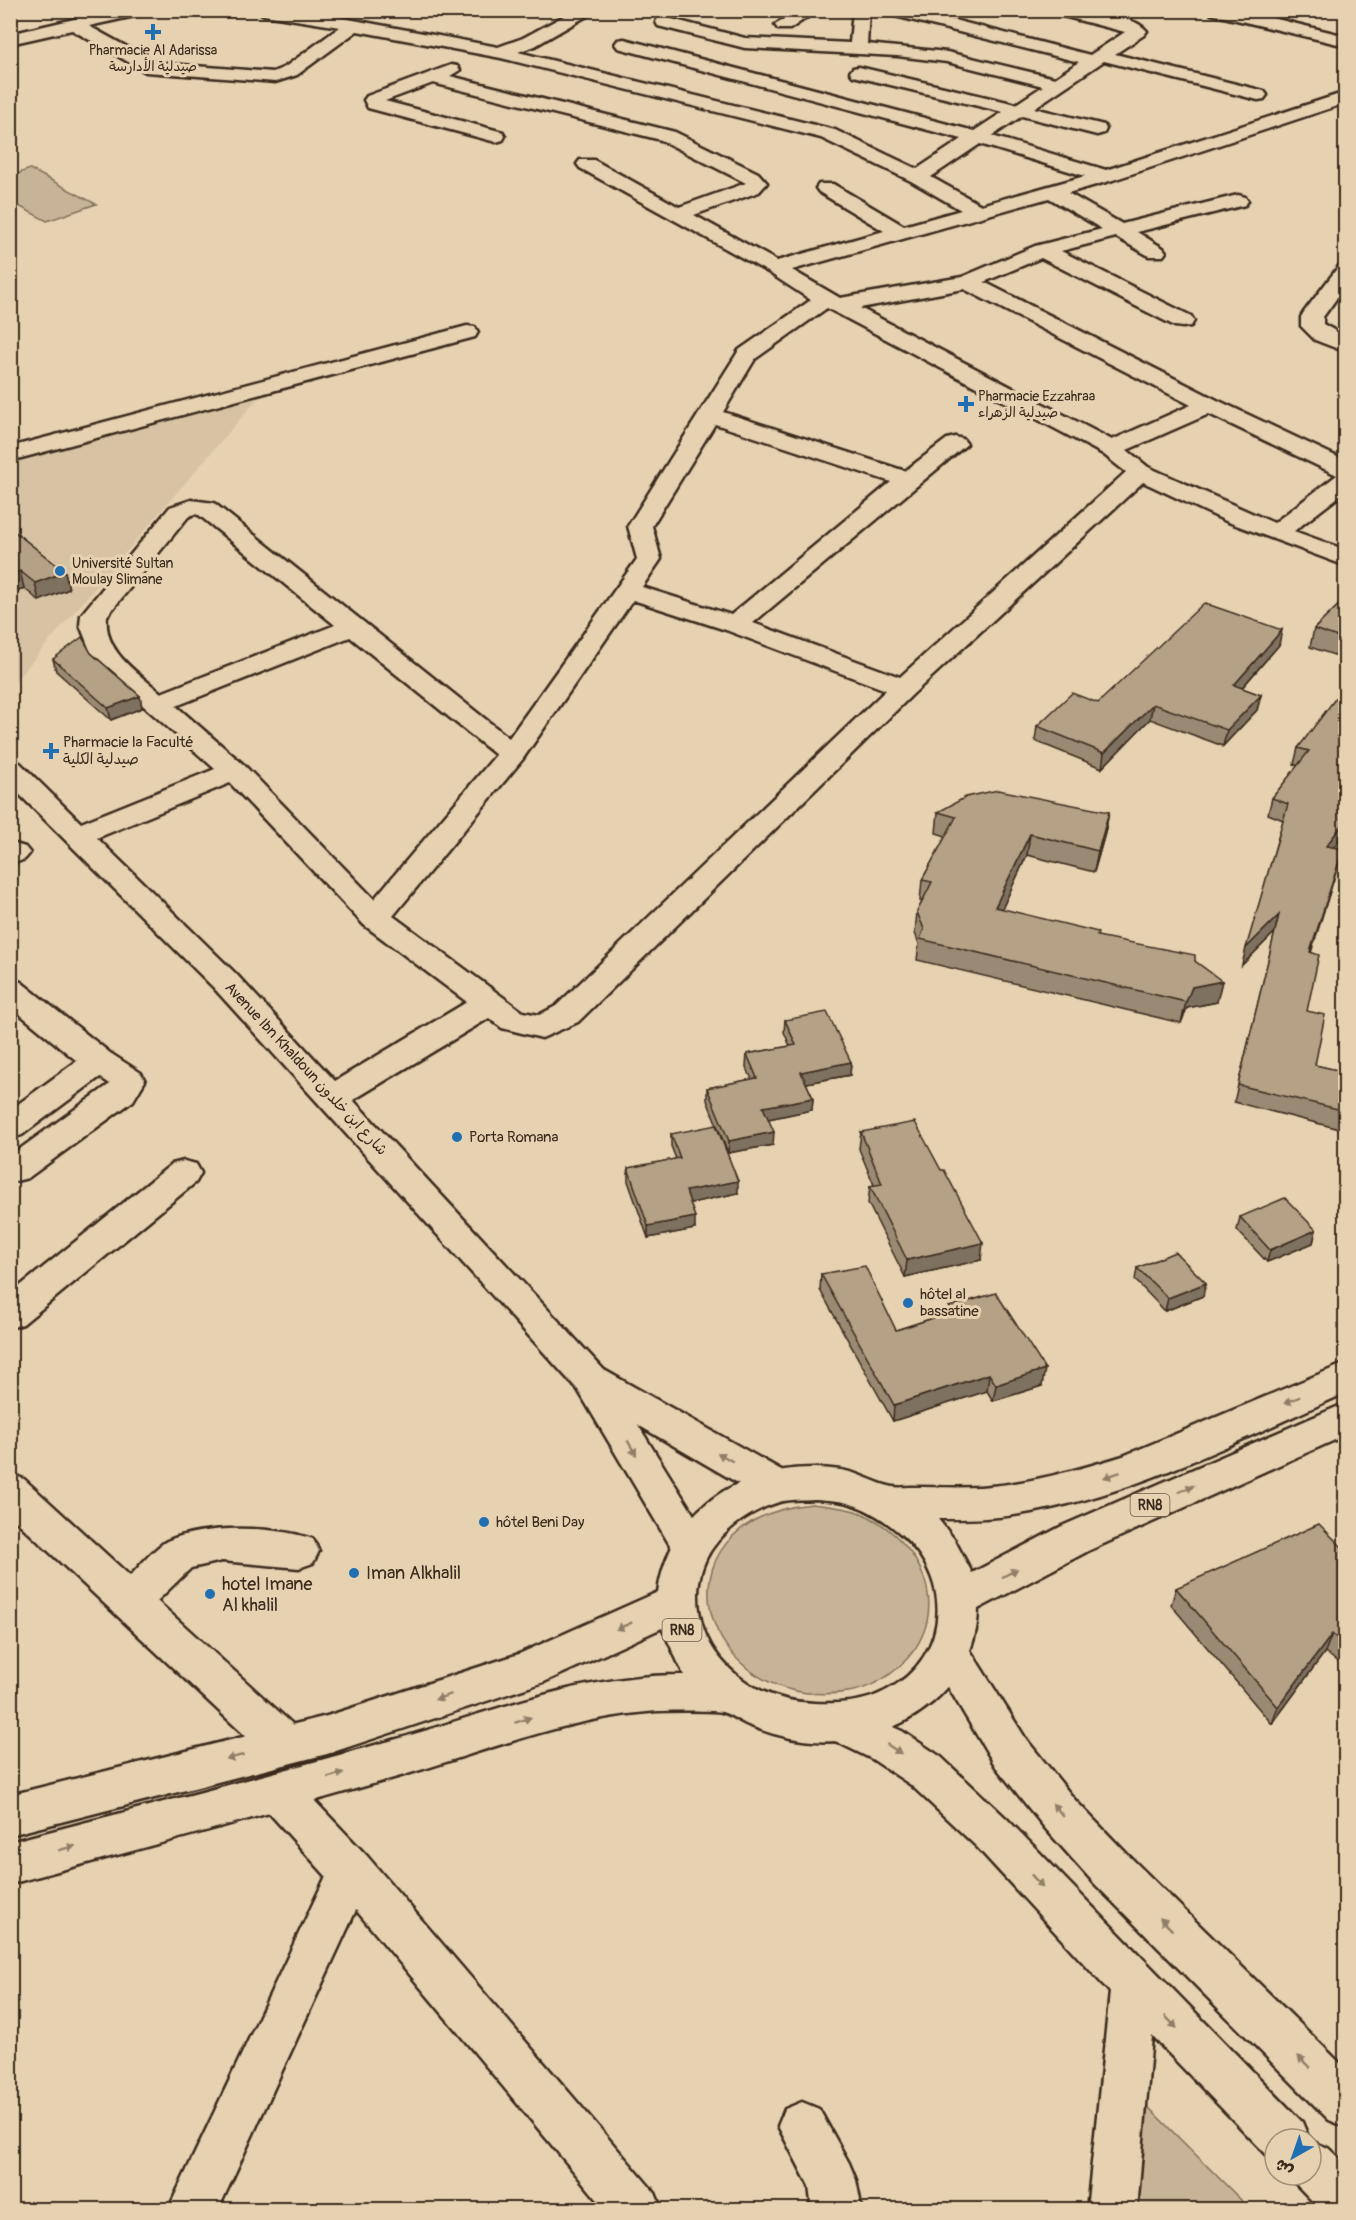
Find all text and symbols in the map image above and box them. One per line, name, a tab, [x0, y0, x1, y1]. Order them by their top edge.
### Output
marker: Pharmacie Al Adarissa صيدلية الأدارسة	[146, 25, 160, 39]
place label: Pharmacie Al Adarissa صيدلية الأدارسة	[89, 42, 217, 75]
place label: Pharmacie Ezzahraa صيدلية الزهراء	[978, 388, 1095, 421]
marker: Pharmacie Ezzahraa صيدلية الزهراء	[959, 397, 973, 411]
place label: Université Sultan Moulay Slimane	[72, 555, 173, 588]
marker: Université Sultan Moulay Slimane	[53, 564, 67, 578]
place label: Pharmacie la Faculté صيدلية الكلية	[63, 733, 194, 769]
marker: Pharmacie la Faculté صيدلية الكلية	[44, 744, 58, 758]
street label: Avenue Ibn Khaldoun شارع ابن خلدون	[221, 978, 391, 1160]
place label: Porta Romana	[469, 1128, 559, 1147]
marker: Porta Romana	[450, 1130, 464, 1144]
place label: hôtel al bassatine	[920, 1285, 979, 1321]
marker: hôtel al bassatine	[901, 1296, 915, 1310]
one-way arrow	[1282, 1395, 1300, 1405]
one-way arrow	[627, 1440, 638, 1456]
one-way arrow	[716, 1452, 733, 1462]
one-way arrow	[1103, 1471, 1121, 1480]
one-way arrow	[1177, 1484, 1195, 1493]
road number: RN8	[1130, 1494, 1170, 1516]
place label: hôtel Beni Day	[496, 1513, 585, 1532]
marker: hôtel Beni Day	[477, 1515, 491, 1529]
place label: Iman Alkhalil	[366, 1562, 461, 1585]
marker: Iman Alkhalil	[347, 1566, 361, 1580]
one-way arrow	[1001, 1568, 1018, 1577]
place label: hotel Imane Al khalil	[222, 1573, 313, 1617]
marker: hotel Imane Al khalil	[203, 1587, 217, 1601]
road number: RN8	[662, 1619, 702, 1641]
one-way arrow	[615, 1621, 632, 1630]
one-way arrow	[434, 1693, 452, 1702]
one-way arrow	[514, 1715, 532, 1724]
one-way arrow	[886, 1744, 902, 1755]
one-way arrow	[226, 1752, 244, 1762]
one-way arrow	[327, 1770, 345, 1779]
one-way arrow	[1052, 1803, 1065, 1818]
one-way arrow	[58, 1843, 76, 1853]
one-way arrow	[1030, 1873, 1044, 1888]
one-way arrow	[1160, 1917, 1174, 1931]
one-way arrow	[1164, 2015, 1178, 2029]
one-way arrow	[1298, 2055, 1312, 2069]
north arrow	[1263, 2127, 1323, 2187]
text: ش	[1271, 2154, 1297, 2181]

